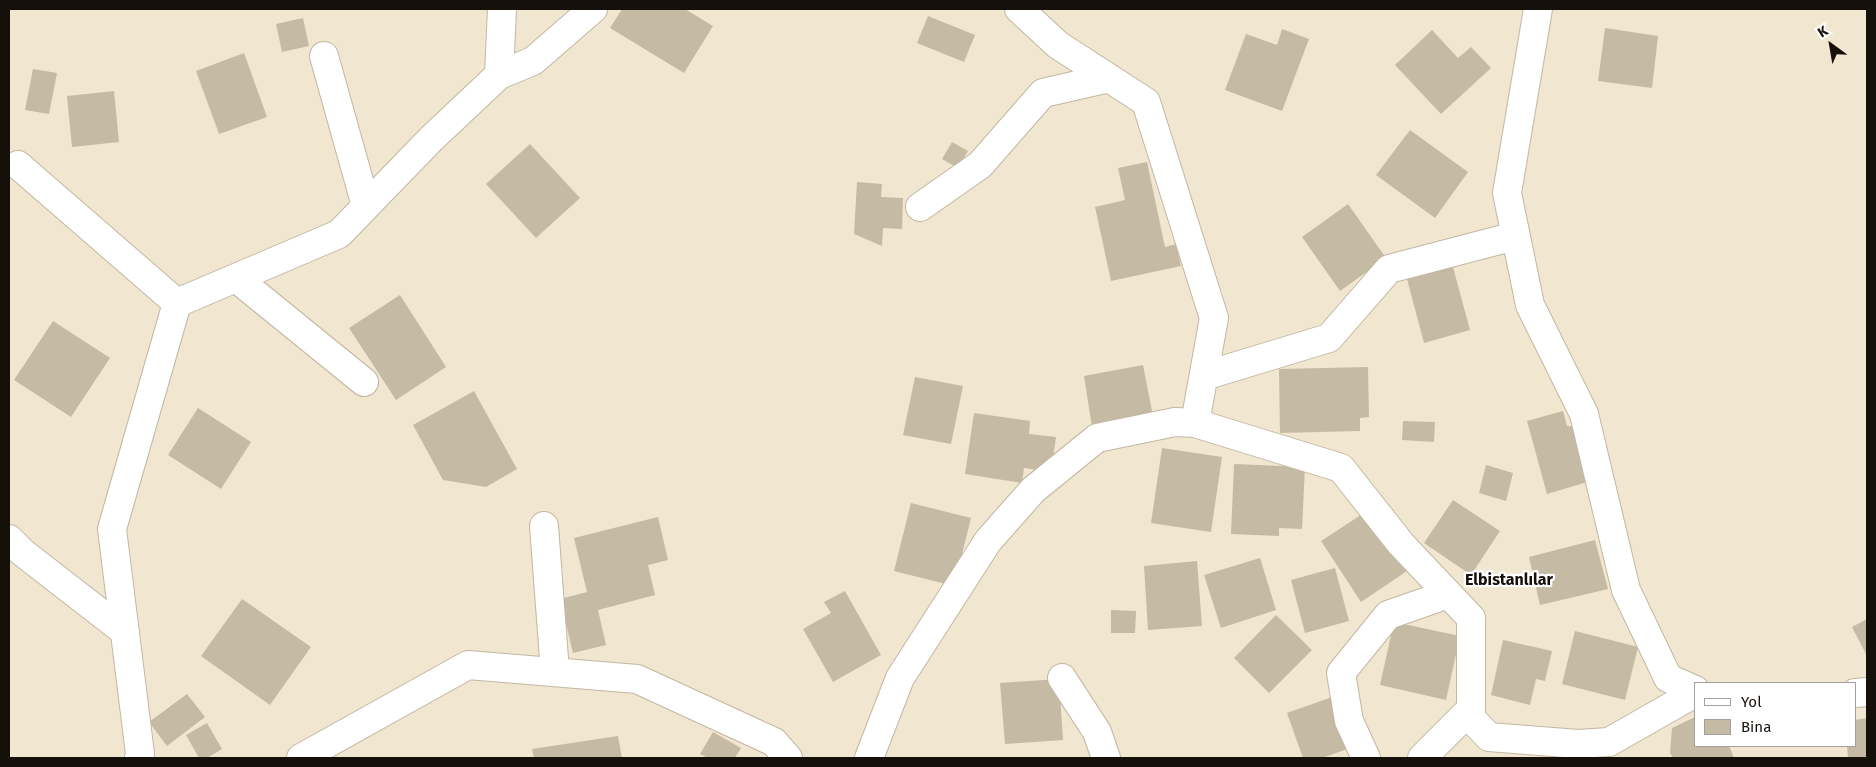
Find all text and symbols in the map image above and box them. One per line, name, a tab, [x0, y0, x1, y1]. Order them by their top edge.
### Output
north arrow	[1806, 20, 1856, 70]
text: K	[1815, 22, 1831, 41]
district label: Elbistanlılar	[1465, 571, 1553, 591]
legend	[1694, 682, 1856, 747]
text: Yol	[1741, 693, 1762, 711]
text: Bina	[1741, 718, 1771, 736]

